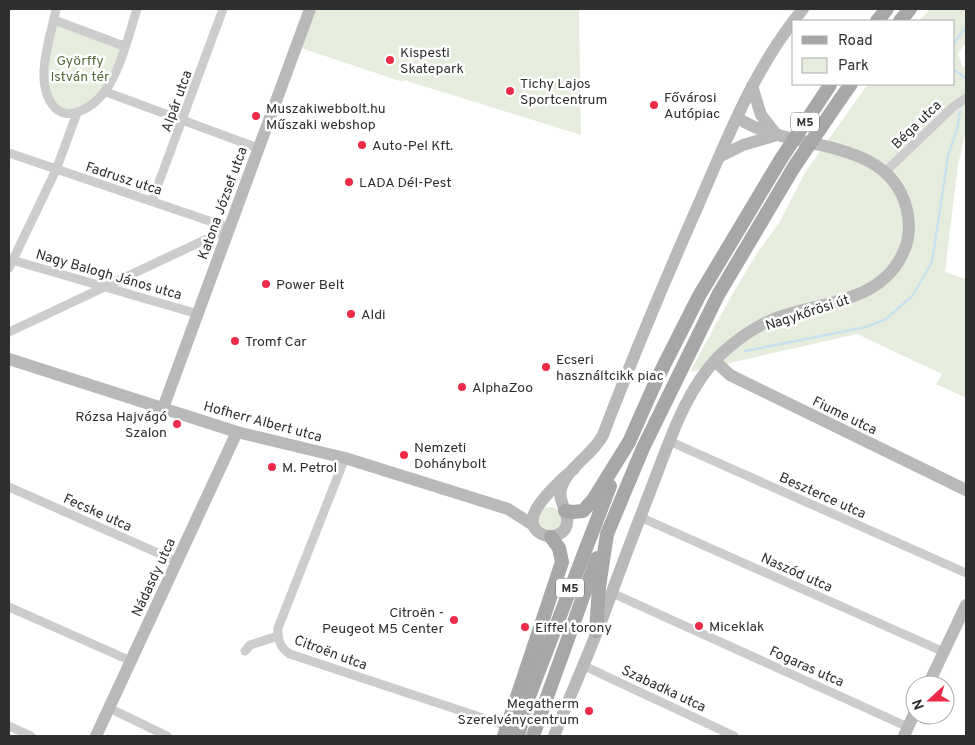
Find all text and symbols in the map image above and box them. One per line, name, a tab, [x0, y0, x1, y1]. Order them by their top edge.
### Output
legend	[792, 20, 955, 85]
text: Road	[838, 32, 873, 51]
place label: Kispesti Skatepark	[400, 45, 464, 78]
park label: Györffy István tér	[51, 53, 110, 86]
marker: Kispesti Skatepark	[384, 54, 396, 66]
text: Park	[838, 57, 869, 76]
street label: Alpár utca	[158, 68, 196, 135]
place label: Tichy Lajos Sportcentrum	[520, 76, 607, 109]
marker: Tichy Lajos Sportcentrum	[504, 85, 516, 97]
place label: Fővárosi Autópiac	[664, 90, 720, 123]
street label: Béga utca	[889, 97, 946, 153]
marker: Fővárosi Autópiac	[648, 99, 660, 111]
place label: Muszakiwebbolt.hu Műszaki webshop	[266, 101, 386, 134]
marker: Muszakiwebbolt.hu Műszaki webshop	[250, 110, 262, 122]
road number: M5	[791, 112, 819, 132]
place label: Auto-Pel Kft.	[372, 138, 453, 155]
marker: Auto-Pel Kft.	[356, 139, 368, 151]
street label: Katona József utca	[195, 145, 252, 262]
street label: Fadrusz utca	[83, 159, 164, 200]
place label: LADA Dél-Pest	[359, 175, 451, 192]
marker: LADA Dél-Pest	[343, 176, 355, 188]
street label: Nagy Balogh János utca	[34, 246, 184, 304]
place label: Power Belt	[276, 277, 345, 294]
marker: Power Belt	[260, 278, 272, 290]
street label: Nagykőrösi út	[763, 292, 852, 335]
place label: Aldi	[361, 307, 386, 324]
marker: Aldi	[345, 308, 357, 320]
place label: Tromf Car	[245, 334, 307, 351]
marker: Tromf Car	[229, 335, 241, 347]
place label: Ecseri használtcikk piac	[556, 352, 664, 385]
marker: Ecseri használtcikk piac	[540, 361, 552, 373]
place label: AlphaZoo	[472, 380, 533, 397]
marker: AlphaZoo	[456, 381, 468, 393]
street label: Fiume utca	[809, 393, 879, 439]
street label: Hofherr Albert utca	[202, 398, 324, 446]
place label: Rózsa Hajvágó Szalon	[75, 409, 167, 442]
marker: Rózsa Hajvágó Szalon	[171, 418, 183, 430]
place label: Nemzeti Dohánybolt	[414, 440, 487, 473]
marker: Nemzeti Dohánybolt	[398, 449, 410, 461]
place label: M. Petrol	[282, 460, 337, 477]
marker: M. Petrol	[266, 461, 278, 473]
street label: Beszterce utca	[776, 470, 868, 523]
street label: Fecske utca	[61, 491, 134, 536]
street label: Nádasdy utca	[129, 536, 180, 620]
street label: Naszód utca	[758, 550, 835, 597]
road number: M5	[556, 578, 584, 598]
place label: Citroën - Peugeot M5 Center	[322, 605, 445, 638]
marker: Citroën - Peugeot M5 Center	[448, 614, 460, 626]
place label: Miceklak	[709, 619, 764, 636]
place label: Eiffel torony	[535, 620, 612, 637]
marker: Miceklak	[693, 620, 705, 632]
marker: Eiffel torony	[519, 621, 531, 633]
street label: Citroën utca	[292, 632, 369, 674]
street label: Fogaras utca	[766, 643, 846, 691]
street label: Szabadka utca	[618, 662, 708, 716]
north arrow	[905, 675, 955, 725]
place label: Megatherm Szerelvénycentrum	[458, 696, 579, 729]
text: N	[910, 696, 929, 712]
marker: Megatherm Szerelvénycentrum	[583, 705, 595, 717]

